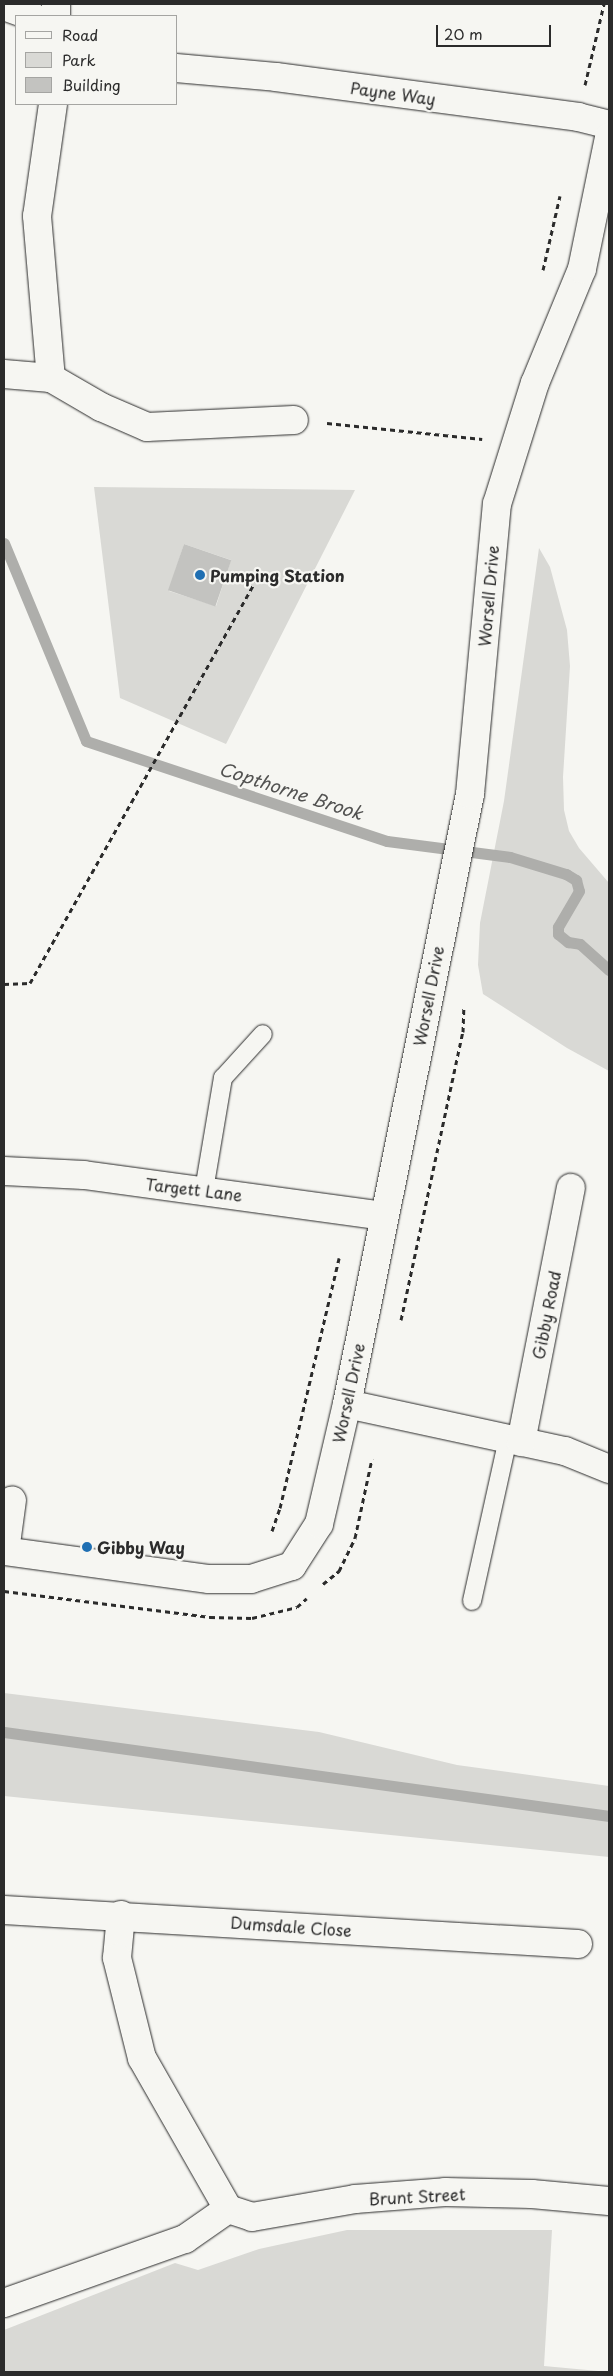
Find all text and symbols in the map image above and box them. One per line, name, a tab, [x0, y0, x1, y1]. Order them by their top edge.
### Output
legend	[15, 15, 178, 105]
scale bar	[438, 15, 553, 47]
text: 20 m	[444, 22, 483, 45]
text: Road	[62, 23, 98, 46]
text: Park	[62, 48, 96, 71]
text: Building	[62, 73, 121, 96]
street label: Payne Way	[349, 77, 437, 109]
street label: Worsell Drive	[474, 544, 502, 648]
place label: Pumping Station	[210, 565, 345, 585]
marker: Pumping Station	[194, 569, 206, 581]
water label: Copthorne Brook	[216, 757, 366, 825]
street label: Worsell Drive	[409, 944, 447, 1048]
street label: Targett Lane	[144, 1174, 244, 1204]
street label: Gibby Road	[528, 1269, 564, 1361]
street label: Worsell Drive	[328, 1341, 368, 1445]
place label: Gibby Way	[97, 1537, 185, 1557]
marker: Gibby Way	[81, 1541, 93, 1553]
street label: Dumsdale Close	[229, 1912, 353, 1940]
street label: Brunt Street	[368, 2184, 466, 2208]

